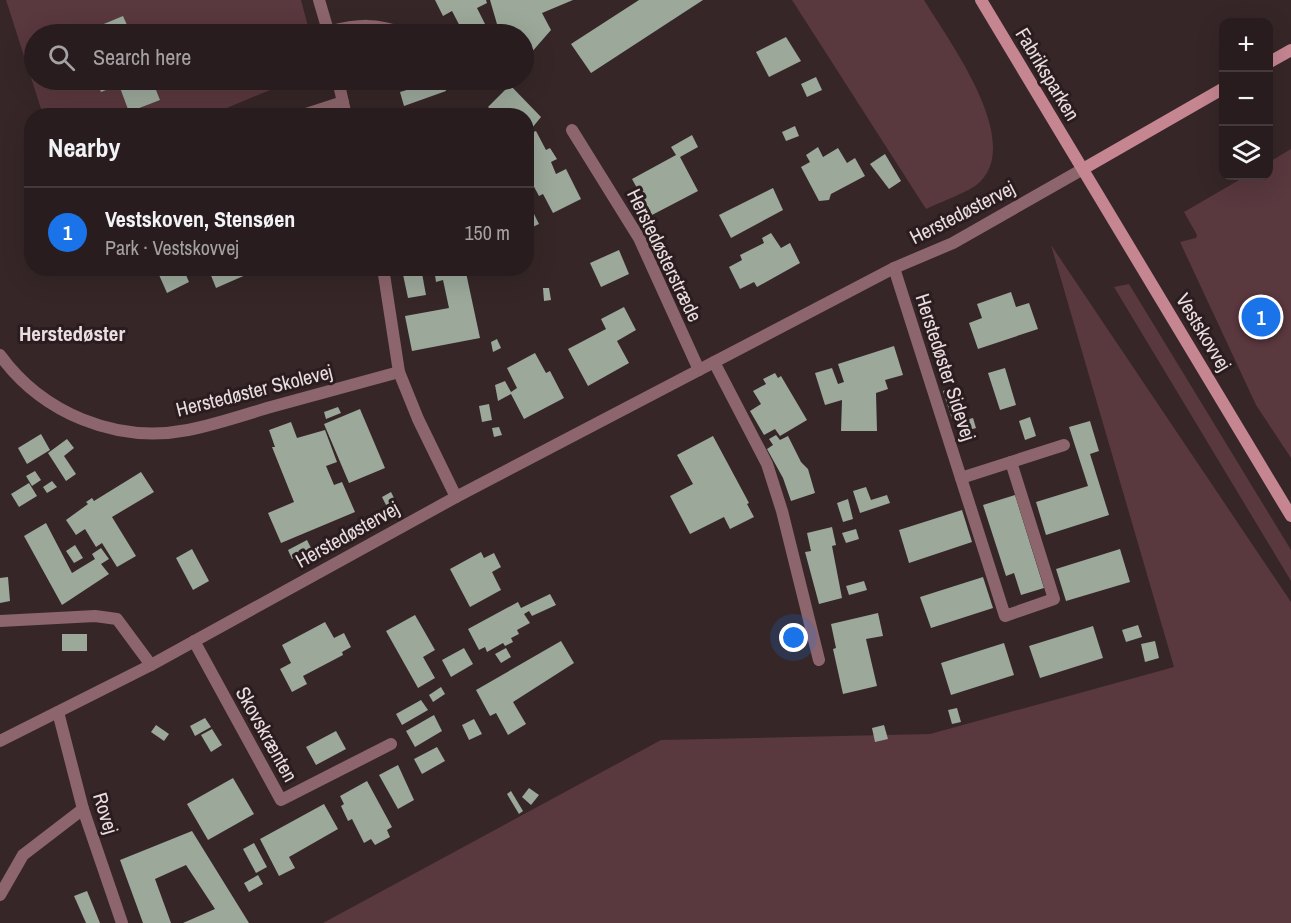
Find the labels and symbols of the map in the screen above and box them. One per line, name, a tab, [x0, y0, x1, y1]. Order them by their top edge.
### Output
street label: Fabriksparken	[1010, 22, 1086, 126]
street label: Herstedøstervej	[905, 174, 1019, 250]
street label: Herstedøsterstræde	[621, 184, 709, 326]
street label: Vestskovvej	[1170, 288, 1238, 376]
street label: Herstedøster Sidevej	[909, 290, 983, 444]
pin: 1	[1242, 294, 1280, 340]
district label: Herstedøster	[19, 319, 125, 348]
street label: Herstedøster Skolevej	[173, 357, 335, 423]
street label: Herstedøstervej	[290, 494, 404, 574]
your location	[779, 623, 808, 652]
street label: Skovskrænten	[230, 682, 304, 786]
street label: Rovej	[87, 789, 125, 837]

